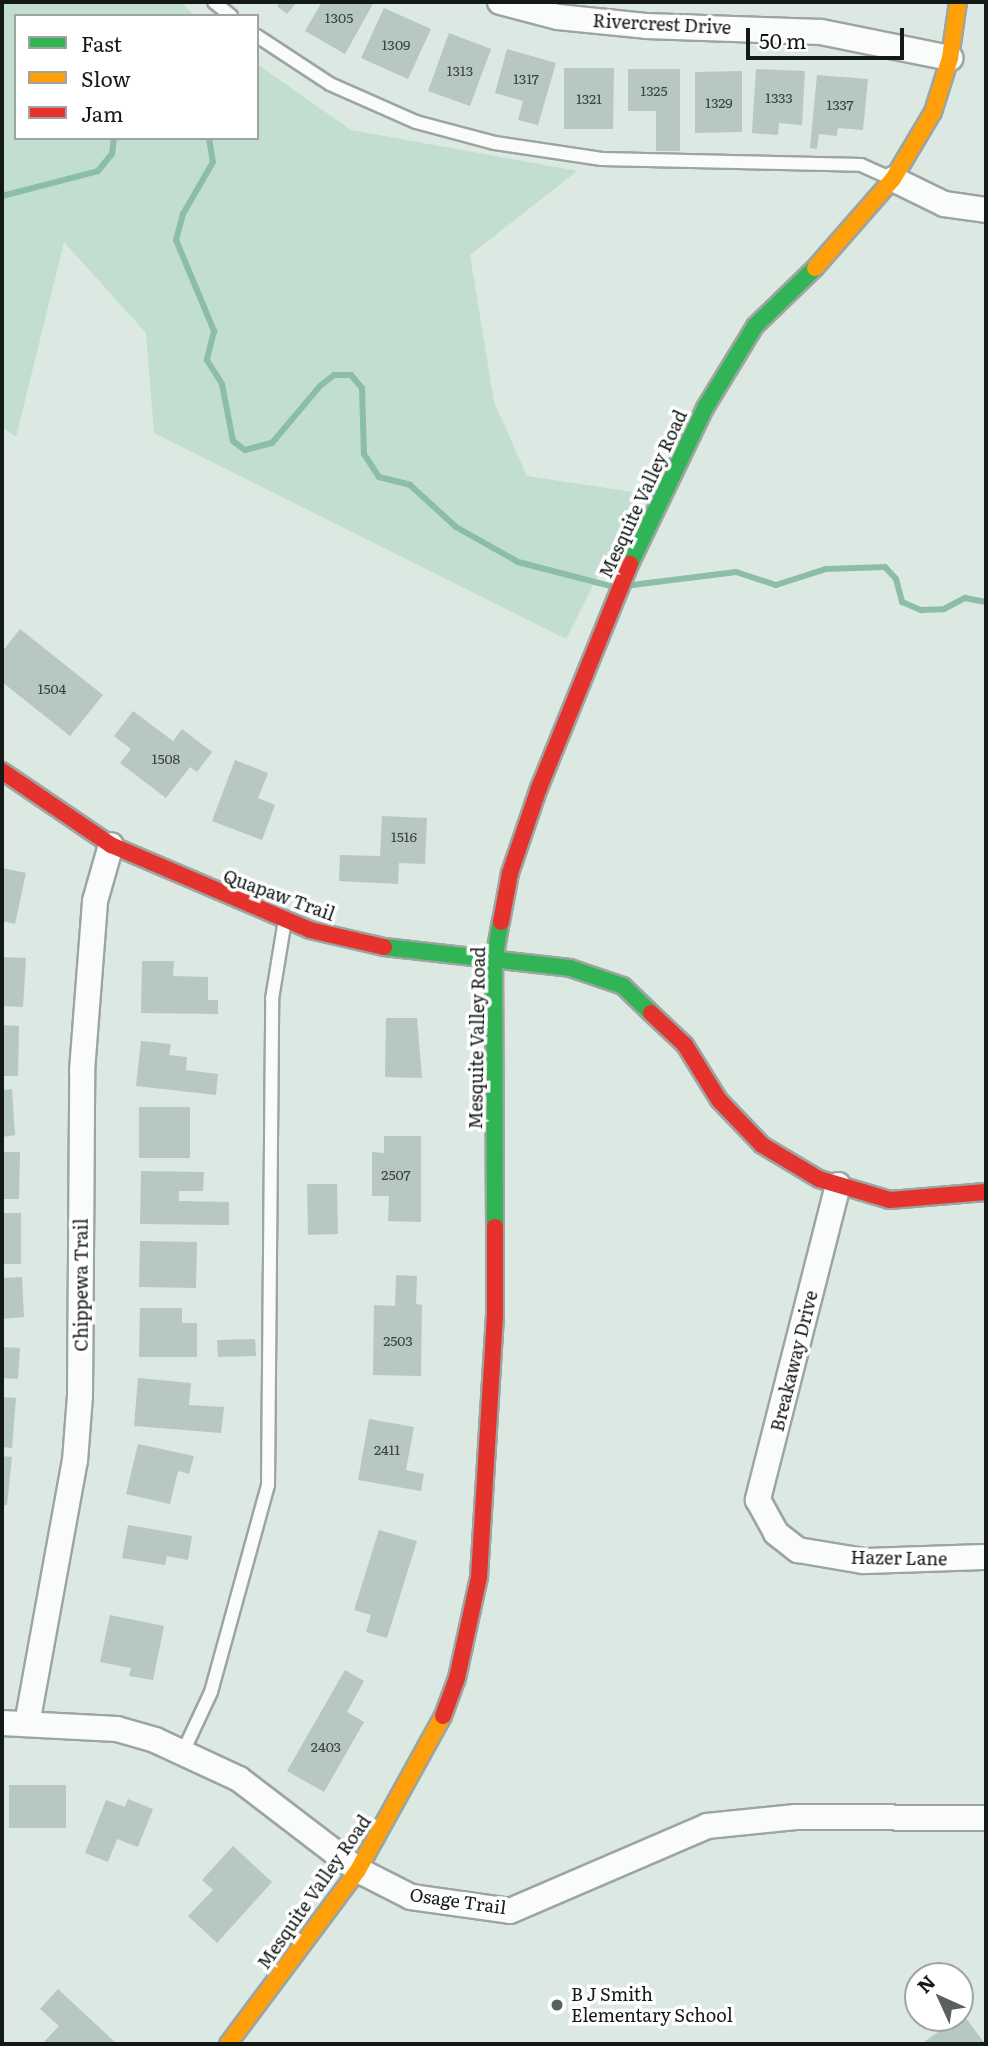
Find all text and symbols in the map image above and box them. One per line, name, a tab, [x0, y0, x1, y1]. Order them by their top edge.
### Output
house number: 1305	[325, 9, 353, 25]
street label: Rivercrest Drive	[592, 10, 732, 38]
legend	[14, 14, 259, 140]
scale bar	[750, 14, 908, 58]
text: 50 m	[759, 24, 806, 55]
text: Fast	[81, 27, 122, 58]
house number: 1309	[382, 36, 410, 52]
text: Slow	[81, 62, 131, 93]
house number: 1313	[447, 62, 473, 78]
house number: 1317	[513, 70, 539, 86]
house number: 1325	[640, 82, 668, 98]
house number: 1333	[765, 89, 793, 105]
house number: 1321	[576, 90, 602, 106]
house number: 1329	[705, 94, 733, 110]
house number: 1337	[826, 96, 854, 112]
text: Jam	[81, 97, 123, 128]
street label: Mesquite Valley Road	[595, 407, 691, 581]
house number: 1504	[38, 680, 66, 696]
house number: 1508	[152, 750, 180, 766]
house number: 1516	[391, 828, 417, 844]
street label: Quapaw Trail	[220, 865, 338, 925]
street label: Mesquite Valley Road	[465, 946, 489, 1130]
house number: 2507	[381, 1166, 411, 1182]
street label: Chippewa Trail	[70, 1218, 92, 1352]
street label: Breakaway Drive	[766, 1288, 822, 1434]
house number: 2503	[383, 1332, 413, 1348]
house number: 2411	[374, 1441, 400, 1457]
street label: Hazer Lane	[850, 1546, 948, 1570]
house number: 2403	[311, 1738, 341, 1754]
street label: Mesquite Valley Road	[253, 1811, 375, 1973]
street label: Osage Trail	[408, 1884, 508, 1918]
north arrow	[904, 1962, 974, 2032]
text: N	[910, 1968, 941, 1999]
place label: B J Smith Elementary School	[571, 1984, 733, 2026]
marker: B J Smith Elementary School	[549, 1997, 565, 2013]

